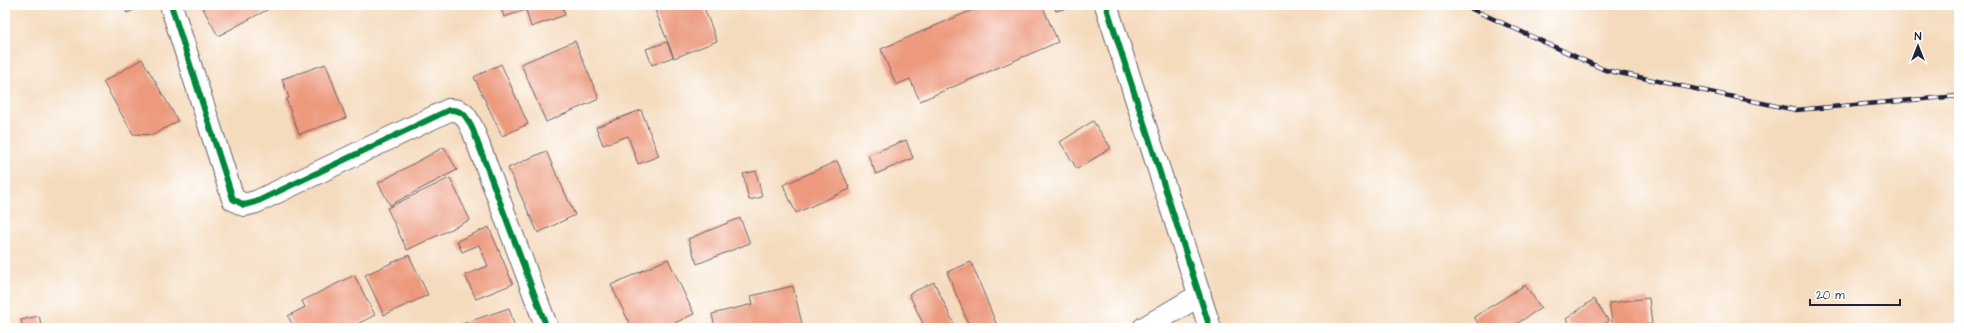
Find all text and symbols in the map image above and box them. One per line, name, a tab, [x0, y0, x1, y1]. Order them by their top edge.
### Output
north arrow	[1898, 26, 1938, 66]
text: N	[1915, 29, 1922, 44]
scale bar	[1810, 281, 1900, 307]
text: 20 m	[1816, 287, 1845, 304]

